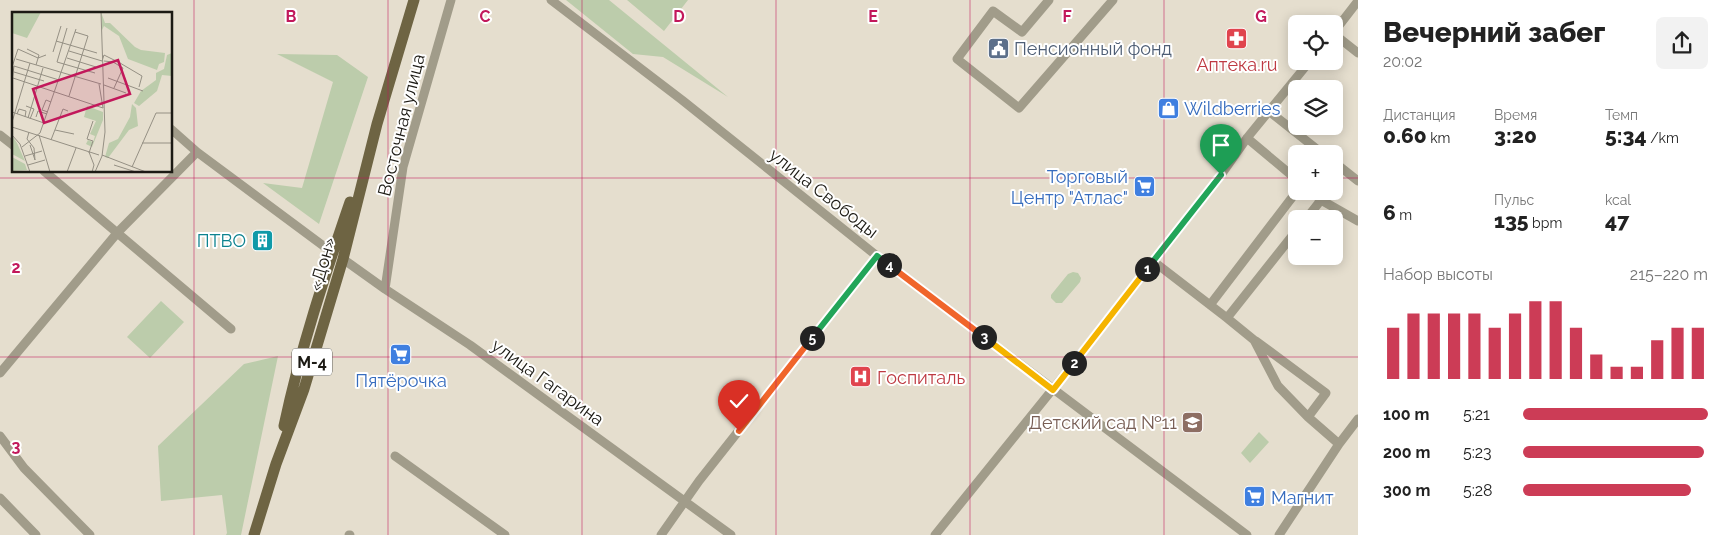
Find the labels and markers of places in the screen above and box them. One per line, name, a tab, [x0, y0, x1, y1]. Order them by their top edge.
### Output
pharmacy icon: Аптека.ru	[1225, 27, 1249, 51]
public building icon: Пенсионный фонд	[986, 36, 1010, 60]
place label: Пенсионный фонд	[1014, 38, 1172, 59]
place label: Аптека.ru	[1196, 54, 1278, 75]
shop icon: Wildberries	[1156, 96, 1180, 120]
place label: Wildberries	[1184, 98, 1281, 119]
pin	[1200, 124, 1242, 175]
place label: Торговый Центр "Атлас"	[1011, 166, 1128, 208]
supermarket icon: Торговый Центр "Атлас"	[1132, 174, 1156, 198]
building icon: ПТВО	[250, 228, 274, 252]
place label: ПТВО	[197, 230, 246, 251]
pin: 4	[876, 252, 902, 278]
pin: 1	[1134, 256, 1160, 282]
pin: 3	[972, 324, 996, 350]
pin: 5	[800, 326, 824, 350]
supermarket icon: Пятёрочка	[389, 343, 413, 367]
pin: 2	[1062, 350, 1086, 376]
hospital icon: Госпиталь	[849, 365, 873, 389]
place label: Госпиталь	[877, 367, 965, 388]
place label: Пятёрочка	[355, 370, 447, 391]
pin	[718, 380, 760, 431]
school or university icon: Детский сад №11	[1181, 410, 1205, 434]
place label: Детский сад №11	[1029, 412, 1177, 433]
supermarket icon: Магнит	[1243, 485, 1267, 509]
place label: Магнит	[1271, 487, 1334, 508]

